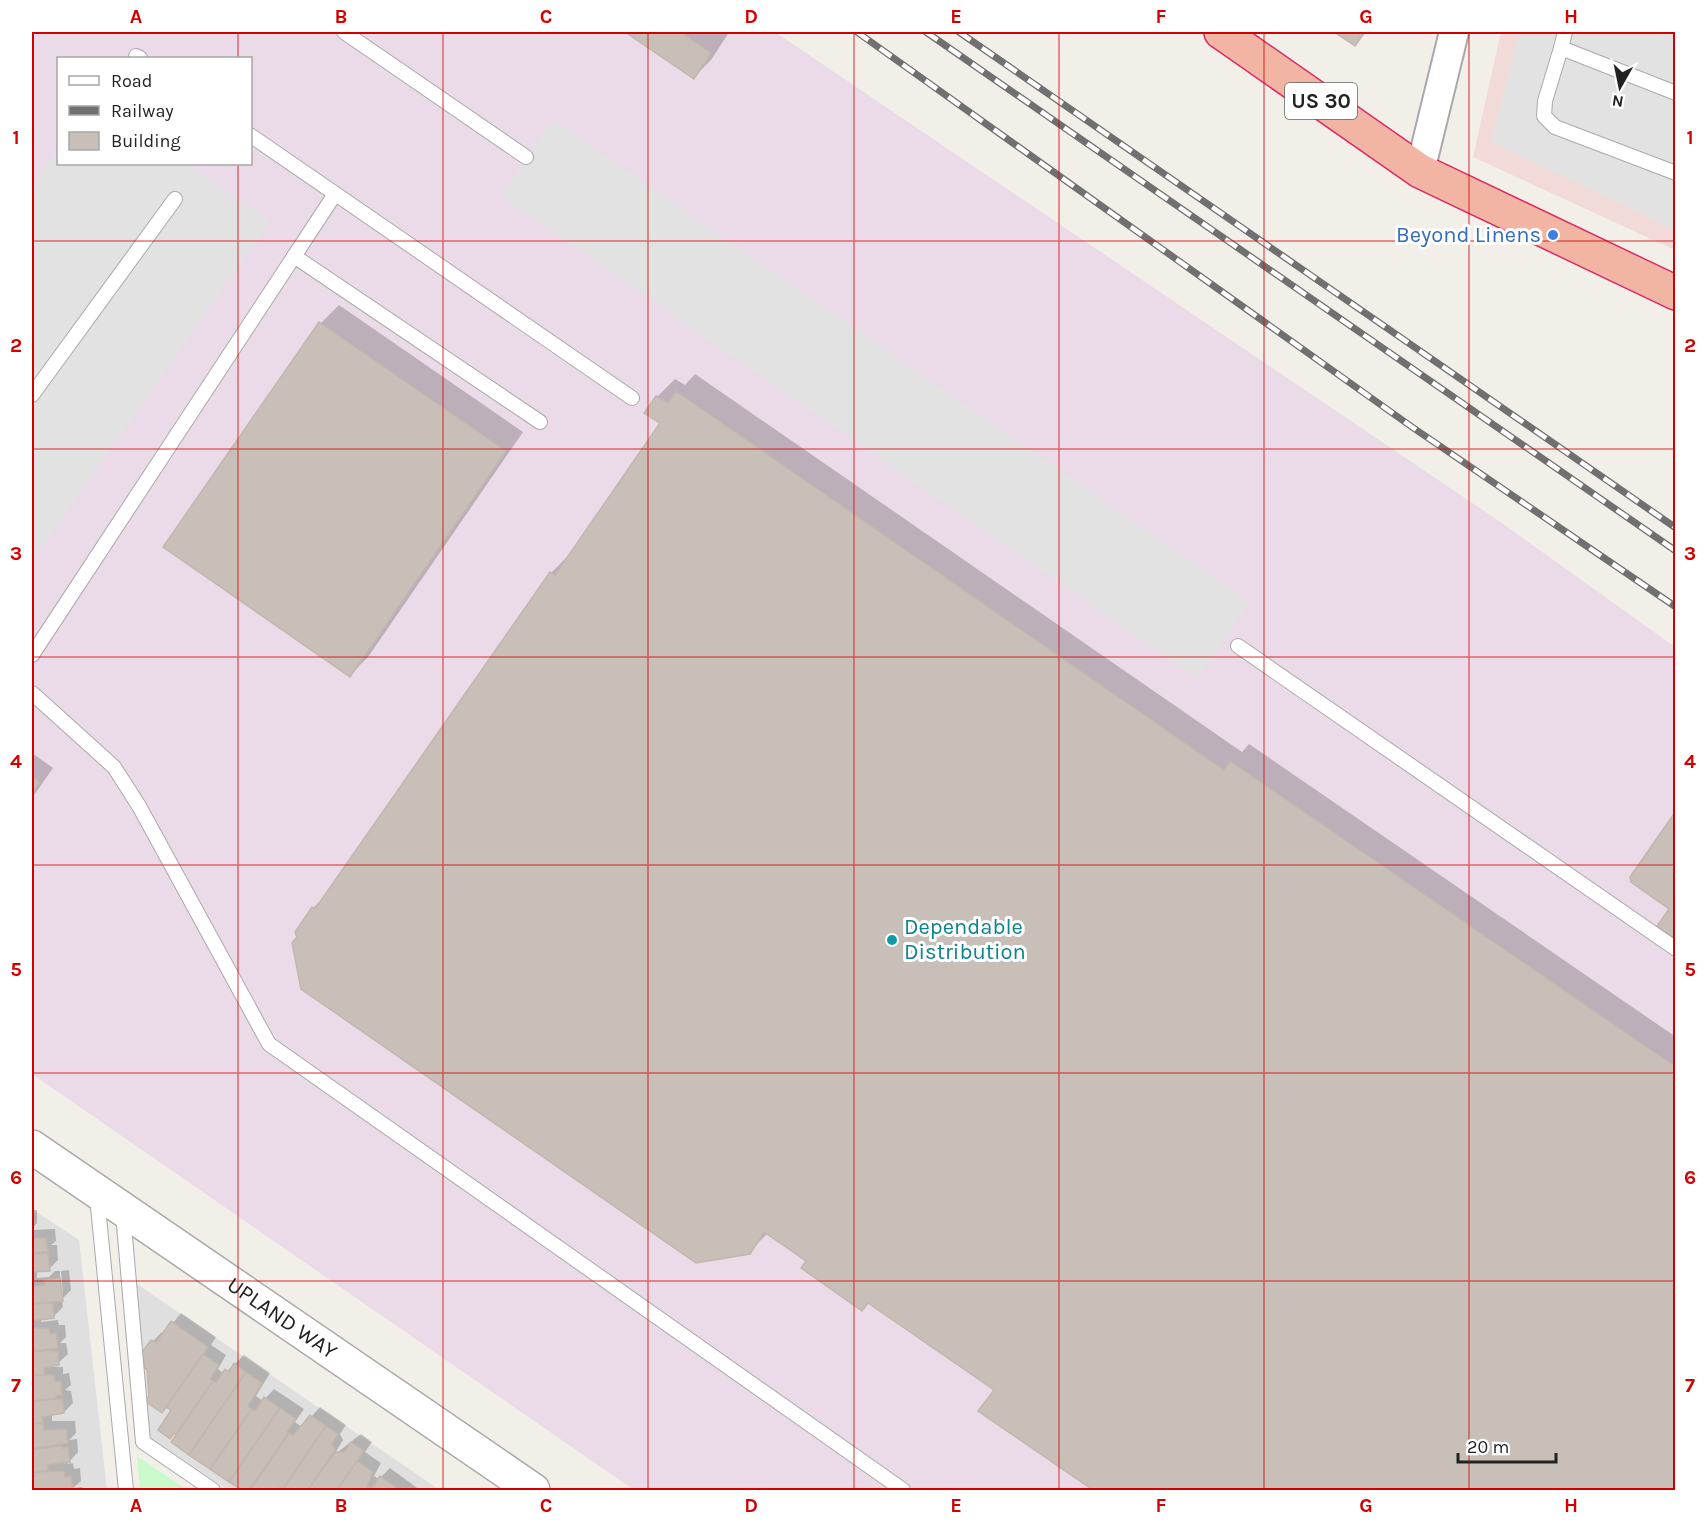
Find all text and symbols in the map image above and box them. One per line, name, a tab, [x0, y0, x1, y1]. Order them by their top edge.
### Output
text: A	[130, 5, 143, 28]
text: B	[335, 5, 347, 28]
text: C	[540, 5, 552, 28]
text: D	[744, 5, 758, 28]
text: E	[950, 5, 962, 28]
text: F	[1156, 5, 1167, 28]
text: G	[1359, 5, 1373, 28]
text: H	[1564, 5, 1578, 28]
legend	[57, 57, 252, 165]
north arrow	[1590, 57, 1650, 117]
text: Road	[111, 70, 152, 92]
road number: US 30	[1285, 83, 1357, 119]
text: N	[1611, 91, 1625, 112]
text: Railway	[111, 100, 174, 122]
text: 1	[12, 126, 20, 149]
text: 1	[1686, 126, 1694, 149]
text: Building	[111, 130, 181, 152]
place label: Beyond Linens	[1396, 222, 1541, 248]
marker: Beyond Linens	[1546, 228, 1560, 242]
text: 2	[10, 334, 22, 357]
text: 2	[1684, 334, 1696, 357]
text: 3	[10, 542, 22, 565]
text: 3	[1684, 542, 1696, 565]
text: 4	[10, 750, 22, 773]
text: 4	[1684, 750, 1696, 773]
place label: Dependable Distribution	[904, 914, 1026, 965]
marker: Dependable Distribution	[885, 933, 899, 947]
text: 5	[10, 958, 22, 981]
text: 5	[1684, 958, 1696, 981]
text: 6	[10, 1166, 22, 1189]
text: 6	[1684, 1166, 1696, 1189]
street label: UPLAND WAY	[222, 1271, 342, 1365]
text: 7	[11, 1374, 21, 1397]
text: 7	[1685, 1374, 1695, 1397]
scale bar	[1458, 1426, 1556, 1464]
text: 20 m	[1467, 1436, 1509, 1458]
text: A	[130, 1494, 143, 1517]
text: B	[335, 1494, 347, 1517]
text: C	[540, 1494, 552, 1517]
text: D	[744, 1494, 758, 1517]
text: E	[950, 1494, 962, 1517]
text: F	[1156, 1494, 1167, 1517]
text: G	[1359, 1494, 1373, 1517]
text: H	[1564, 1494, 1578, 1517]

